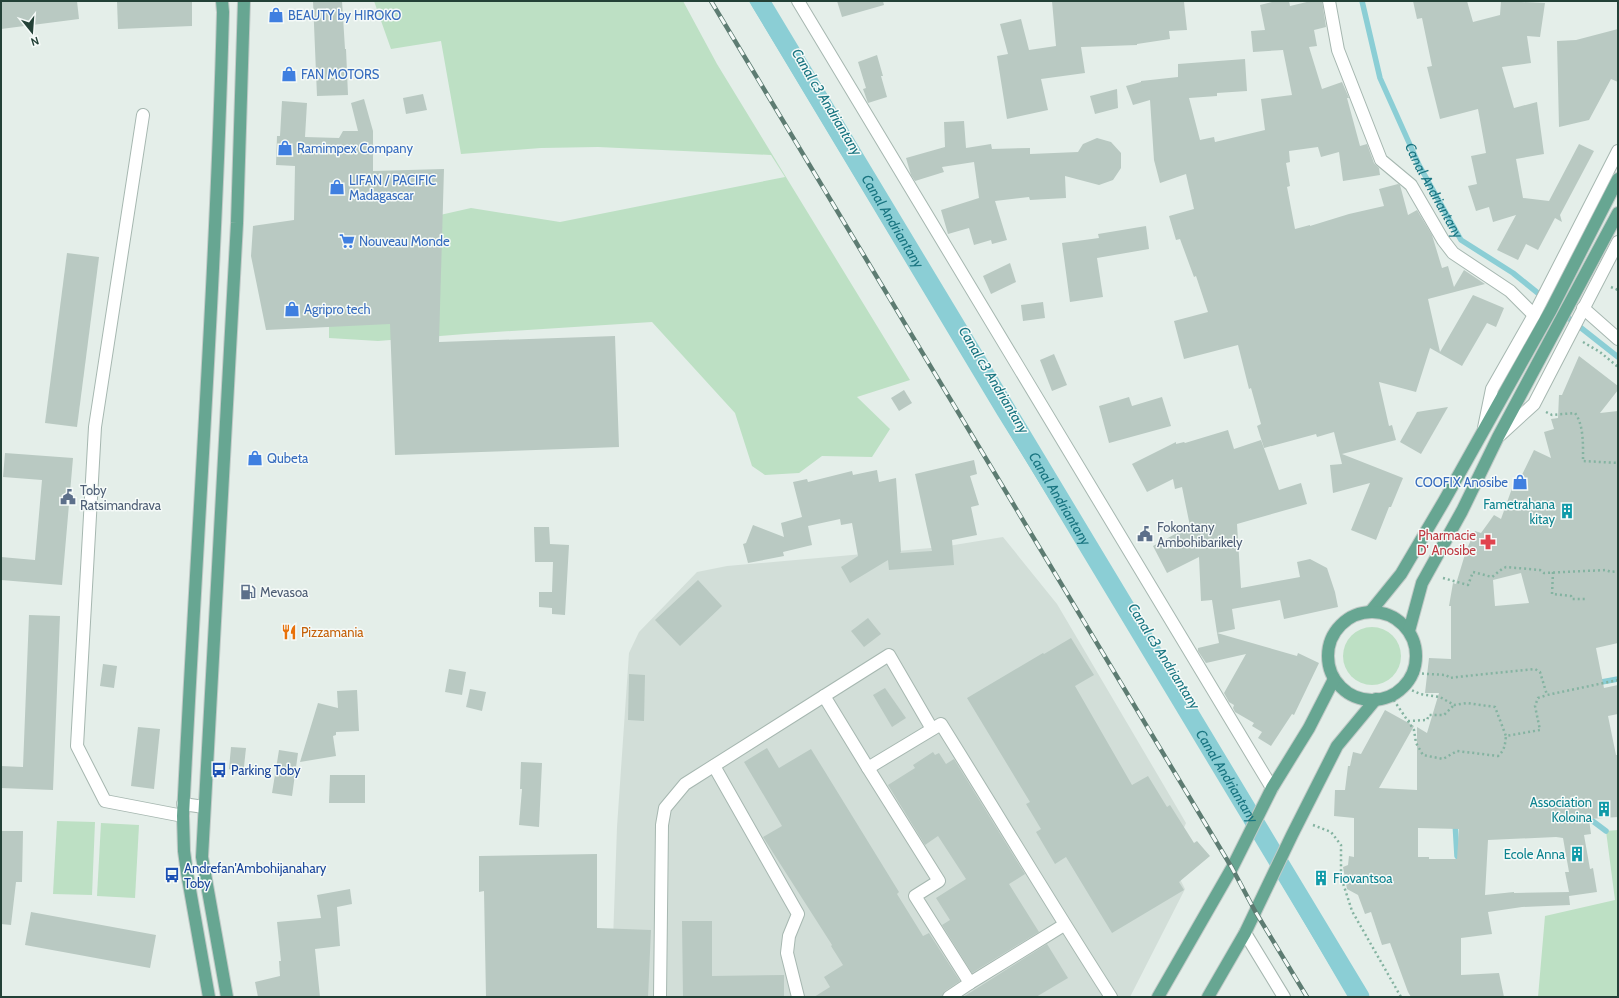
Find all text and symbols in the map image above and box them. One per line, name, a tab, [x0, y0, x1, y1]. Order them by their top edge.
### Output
shop icon: BEAUTY by HIROKO	[267, 6, 285, 24]
place label: BEAUTY by HIROKO	[288, 7, 401, 23]
north arrow	[12, 12, 52, 52]
text: N	[29, 34, 41, 49]
water label: Canal c3 Andriantany	[788, 45, 866, 159]
shop icon: FAN MOTORS	[280, 65, 298, 83]
place label: FAN MOTORS	[301, 66, 380, 82]
shop icon: Ramimpex Company	[276, 139, 294, 157]
place label: Ramimpex Company	[297, 140, 413, 156]
water label: Canal Andriantany	[1401, 140, 1468, 242]
water label: Canal Andriantany	[858, 171, 928, 272]
place label: LIFAN / PACIFIC Madagascar	[349, 172, 436, 203]
shop icon: LIFAN / PACIFIC Madagascar	[328, 178, 346, 196]
supermarket icon: Nouveau Monde	[338, 232, 356, 250]
place label: Nouveau Monde	[359, 233, 450, 249]
shop icon: Agripro tech	[283, 300, 301, 318]
place label: Agripro tech	[304, 301, 370, 317]
water label: Canal c3 Andriantany	[955, 323, 1033, 437]
shop icon: Qubeta	[246, 449, 264, 467]
water label: Canal Andriantany	[1025, 449, 1095, 549]
place label: Qubeta	[267, 450, 309, 466]
shop icon: COOFIX Anosibe	[1511, 473, 1529, 491]
place label: COOFIX Anosibe	[1415, 474, 1508, 490]
place label: Toby Ratsimandrava	[80, 482, 162, 513]
public building icon: Toby Ratsimandrava	[59, 488, 77, 506]
place label: Fametrahana kitay	[1483, 496, 1556, 527]
building icon: Fametrahana kitay	[1558, 502, 1576, 520]
place label: Fokontany Ambohibarikely	[1157, 519, 1243, 550]
public building icon: Fokontany Ambohibarikely	[1136, 525, 1154, 543]
place label: Pharmacie D' Anosibe	[1417, 527, 1476, 558]
pharmacy icon: Pharmacie D' Anosibe	[1479, 533, 1497, 551]
fuel station icon: Mevasoa	[239, 583, 257, 601]
place label: Mevasoa	[260, 584, 309, 600]
water label: Canal c3 Andriantany	[1124, 600, 1204, 713]
restaurant icon: Pizzamania	[280, 623, 298, 641]
place label: Pizzamania	[301, 624, 364, 640]
water label: Canal Andriantany	[1192, 726, 1262, 827]
bus stop icon: Parking Toby	[210, 761, 228, 779]
place label: Parking Toby	[231, 762, 301, 778]
place label: Association Koloina	[1530, 794, 1593, 825]
building icon: Association Koloina	[1595, 800, 1613, 818]
building icon: Ecole Anna	[1568, 845, 1586, 863]
place label: Ecole Anna	[1504, 846, 1566, 862]
place label: Andrefan'Ambohijanahary Toby	[184, 860, 327, 891]
bus stop icon: Andrefan'Ambohijanahary Toby	[163, 866, 181, 884]
building icon: Fiovantsoa	[1312, 869, 1330, 887]
place label: Fiovantsoa	[1333, 870, 1393, 886]

